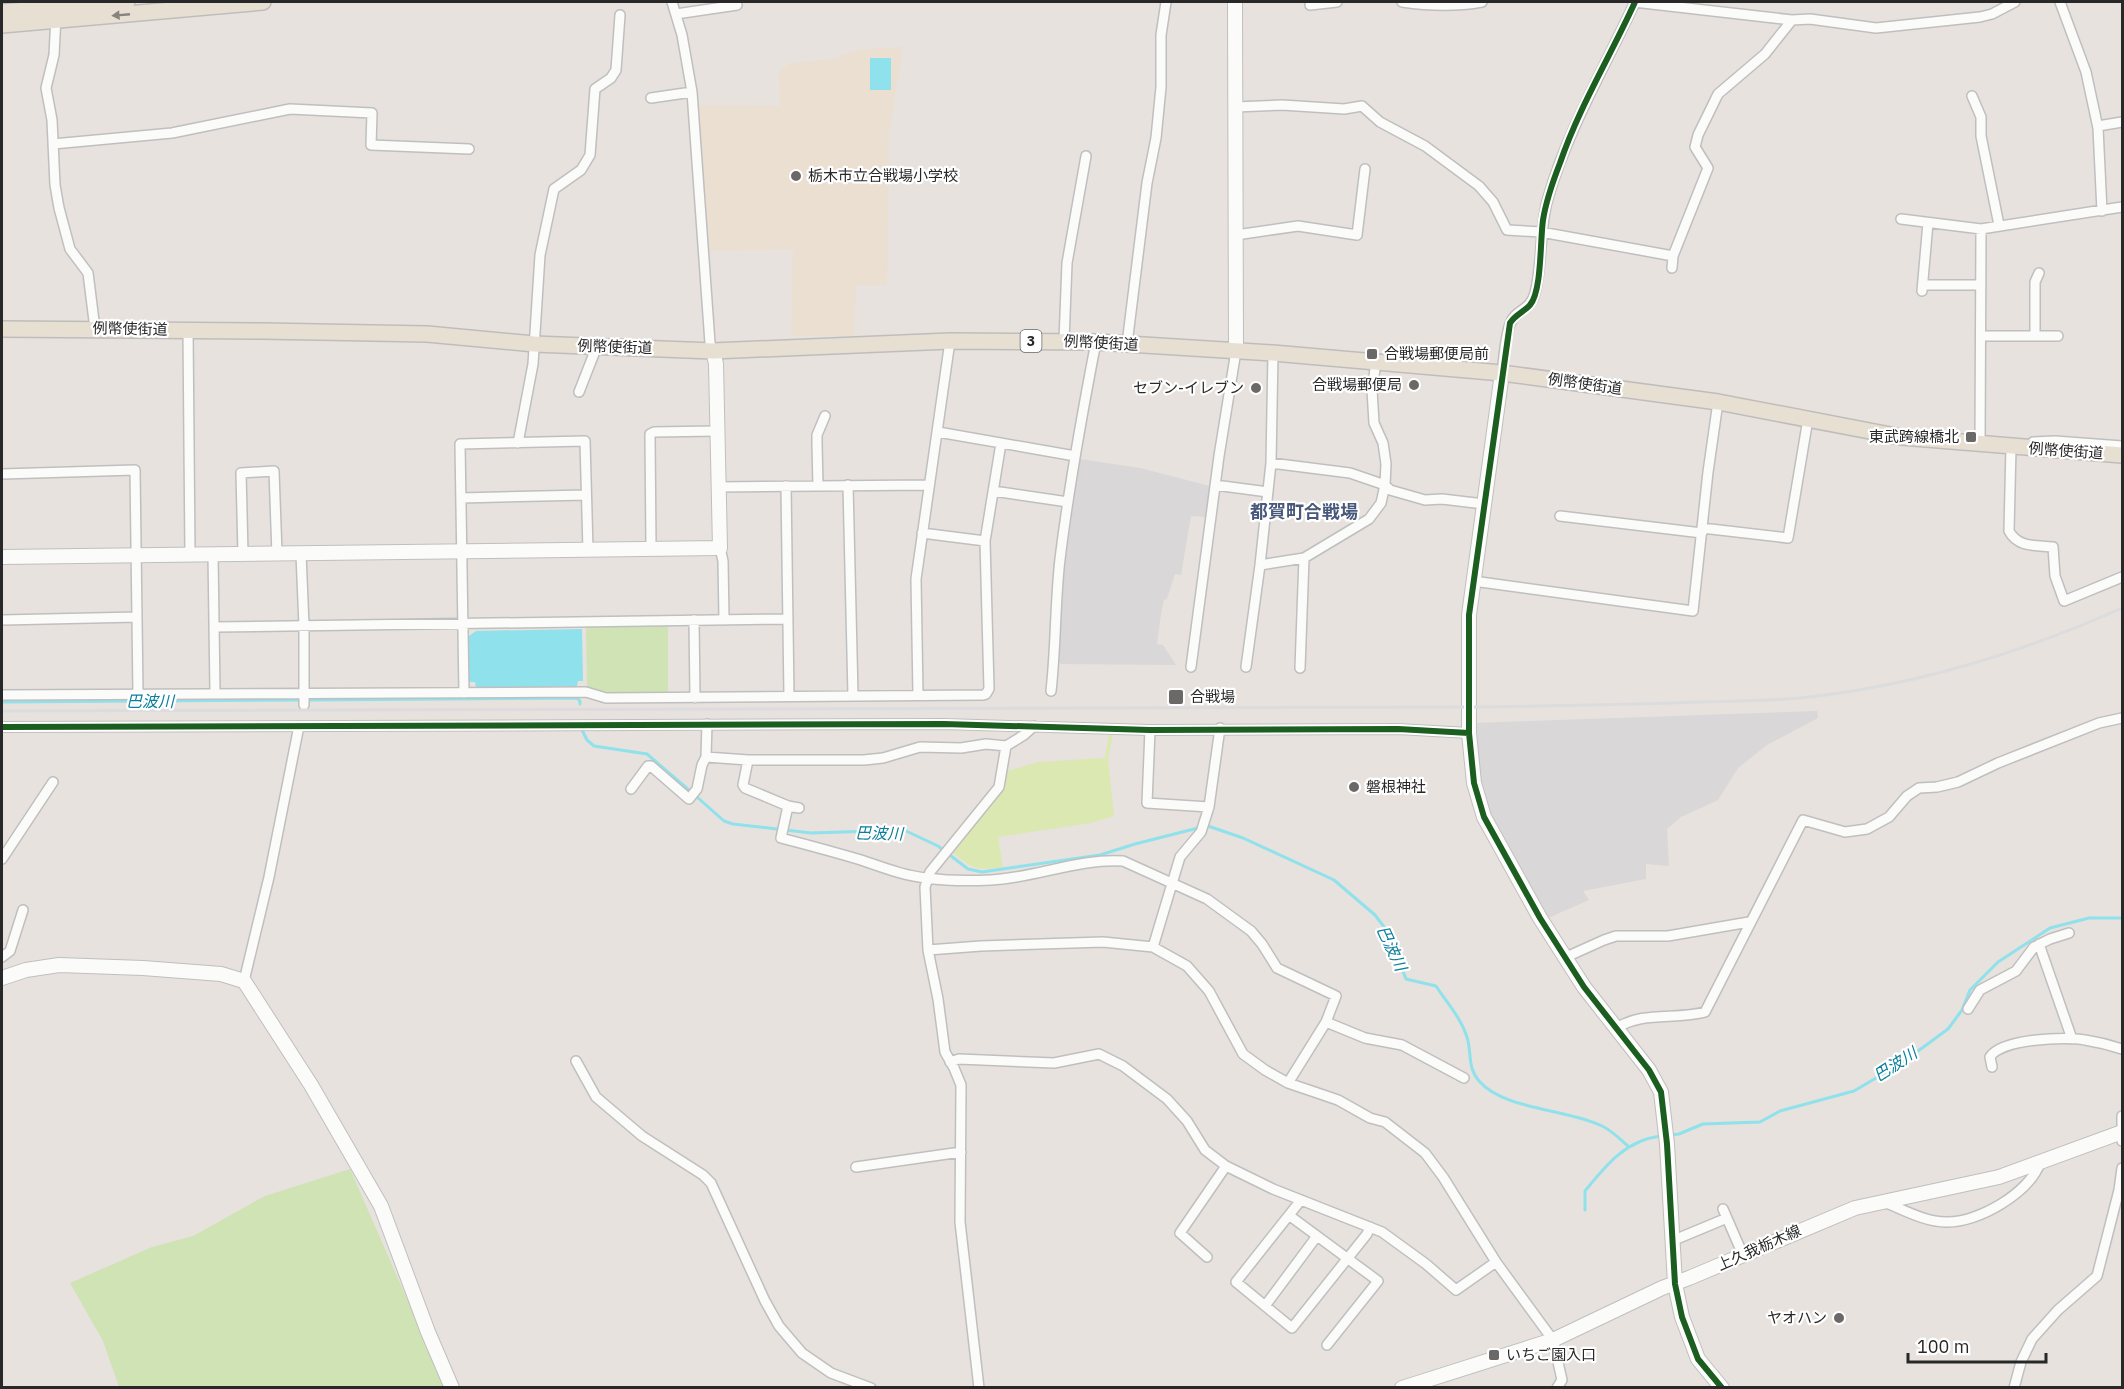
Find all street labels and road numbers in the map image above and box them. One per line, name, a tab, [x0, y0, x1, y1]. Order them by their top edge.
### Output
street label: 例幣使街道	[92, 318, 168, 339]
road number: 3	[1020, 330, 1042, 352]
street label: 例幣使街道	[1063, 331, 1139, 354]
street label: 例幣使街道	[577, 336, 653, 357]
street label: 例幣使街道	[1547, 369, 1624, 398]
street label: 例幣使街道	[2028, 438, 2104, 463]
street label: 上久我栃木線	[1714, 1221, 1804, 1275]

